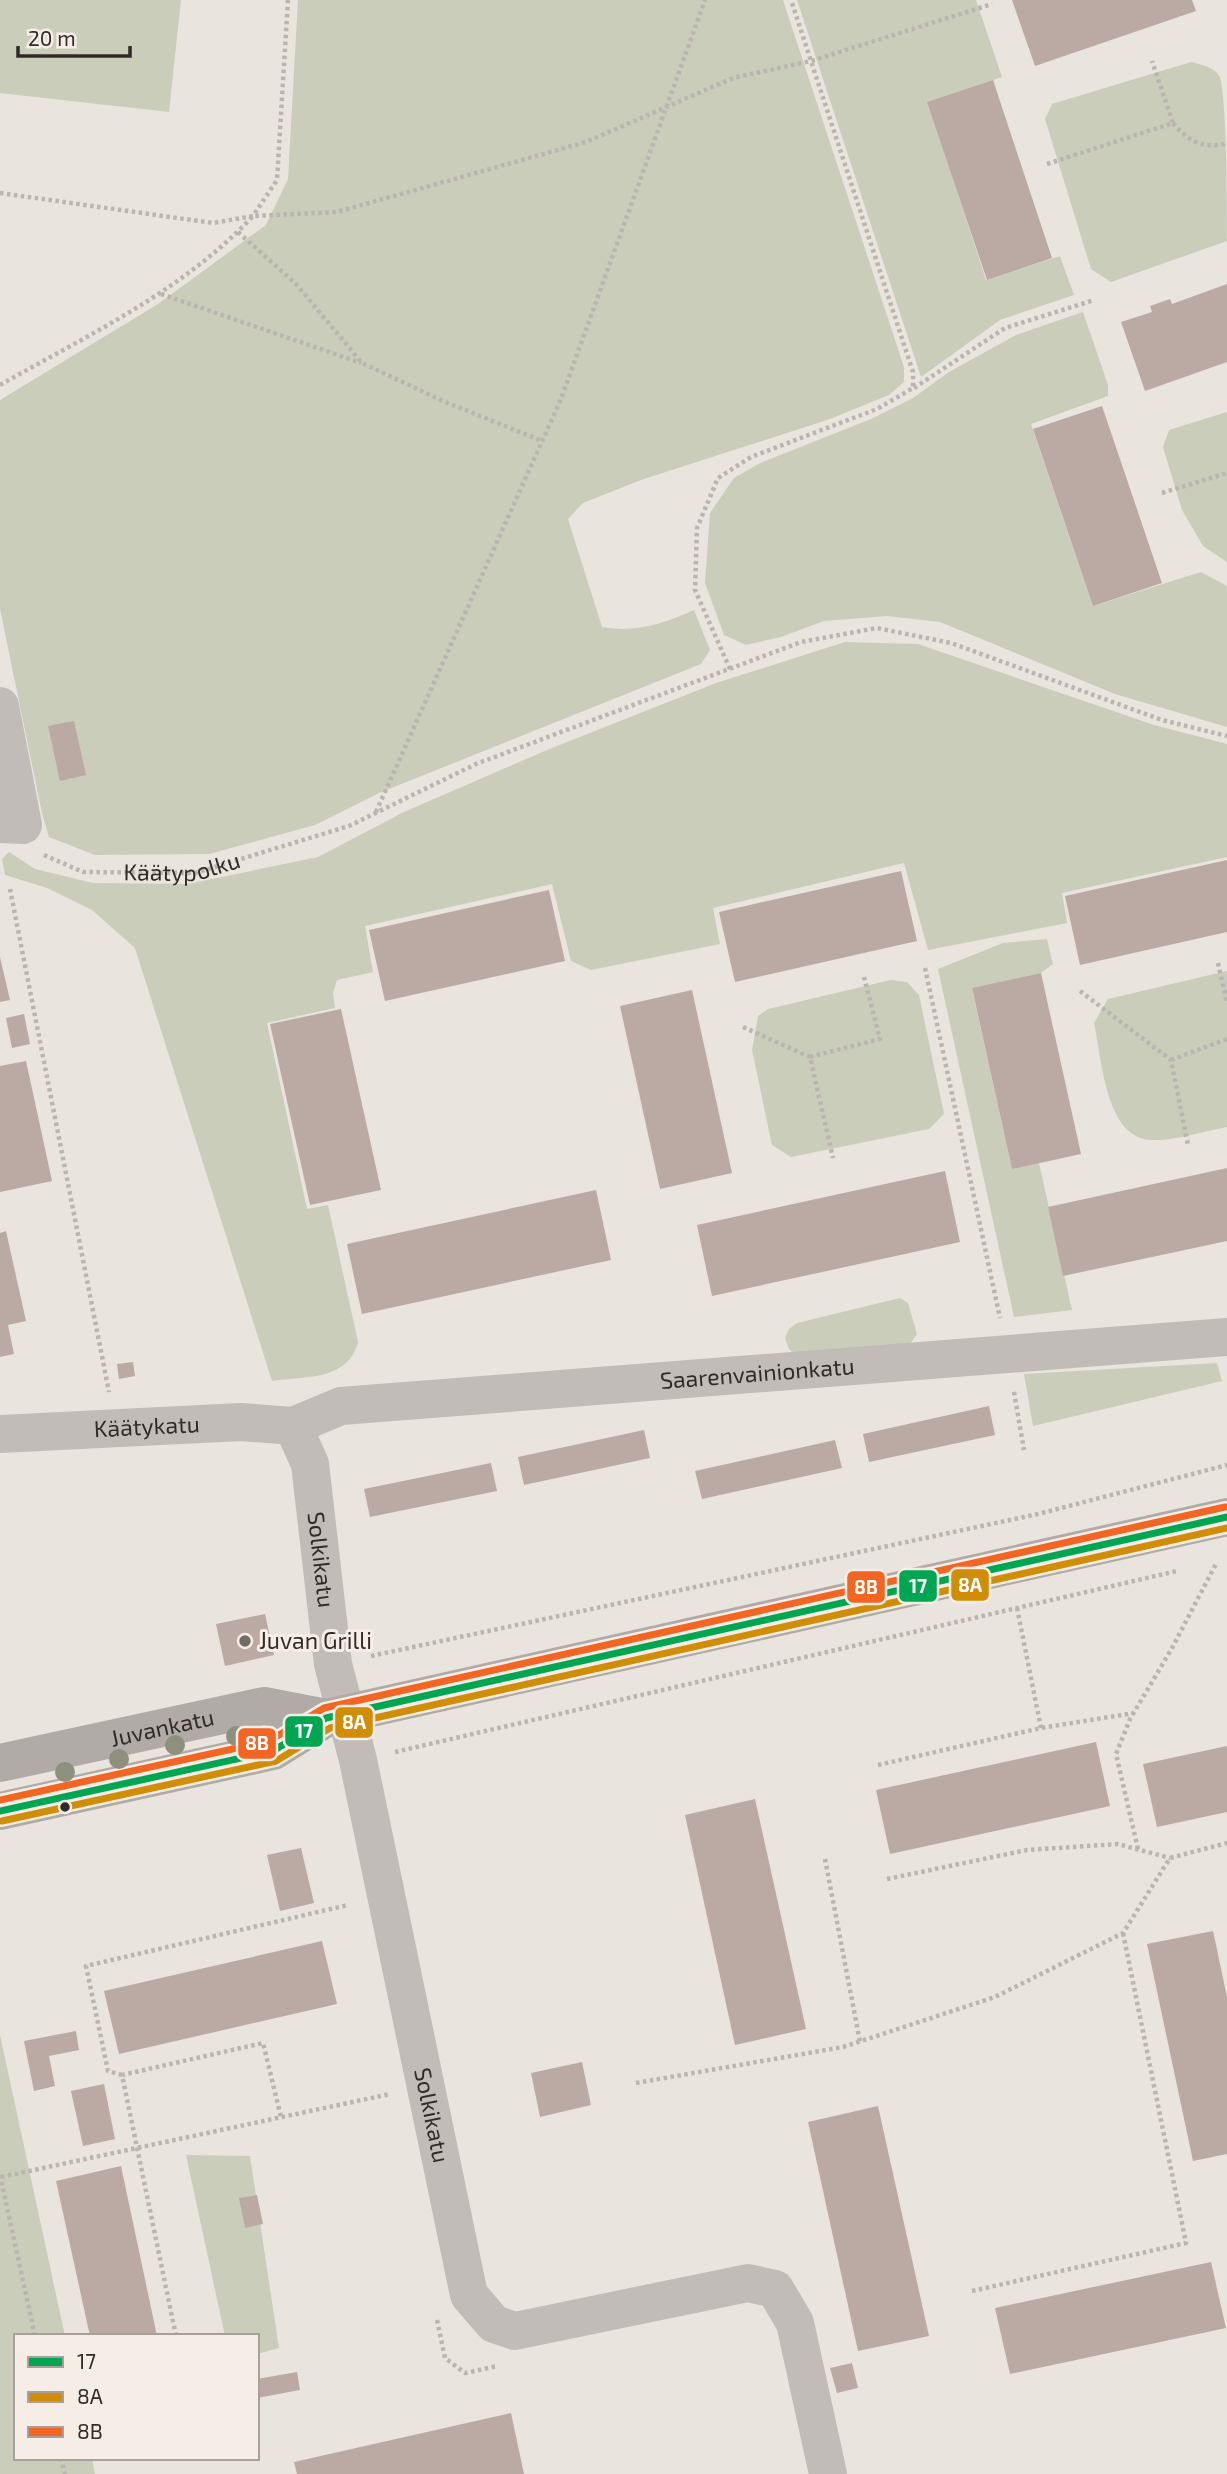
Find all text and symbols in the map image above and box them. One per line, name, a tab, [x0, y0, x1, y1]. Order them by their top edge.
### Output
scale bar	[18, 14, 130, 58]
text: 20 m	[28, 25, 76, 50]
street label: Käätypolku	[123, 845, 243, 886]
street label: Saarenvainionkatu	[659, 1351, 856, 1394]
street label: Käätykatu	[93, 1409, 200, 1442]
street label: Solkikatu	[303, 1510, 341, 1609]
line badge: 8A	[950, 1568, 990, 1602]
line badge: 17	[898, 1569, 938, 1603]
line badge: 8B	[846, 1570, 886, 1604]
text: 8A	[958, 1573, 983, 1596]
text: 17	[909, 1574, 927, 1597]
text: 8B	[854, 1575, 878, 1598]
place label: Juvan Grilli	[259, 1626, 372, 1654]
marker: Juvan Grilli	[237, 1633, 253, 1649]
street label: Juvankatu	[108, 1702, 216, 1752]
line badge: 8A	[334, 1706, 374, 1739]
text: 8A	[342, 1710, 367, 1733]
line badge: 17	[284, 1715, 324, 1748]
text: 17	[295, 1719, 313, 1742]
line badge: 8B	[237, 1727, 277, 1760]
text: 8B	[245, 1731, 269, 1754]
unlabelled marker	[58, 1800, 72, 1814]
street label: Solkikatu	[409, 2065, 456, 2165]
legend	[14, 2334, 259, 2460]
text: 17	[77, 2348, 96, 2373]
text: 8A	[77, 2383, 103, 2408]
text: 8B	[77, 2418, 103, 2443]

